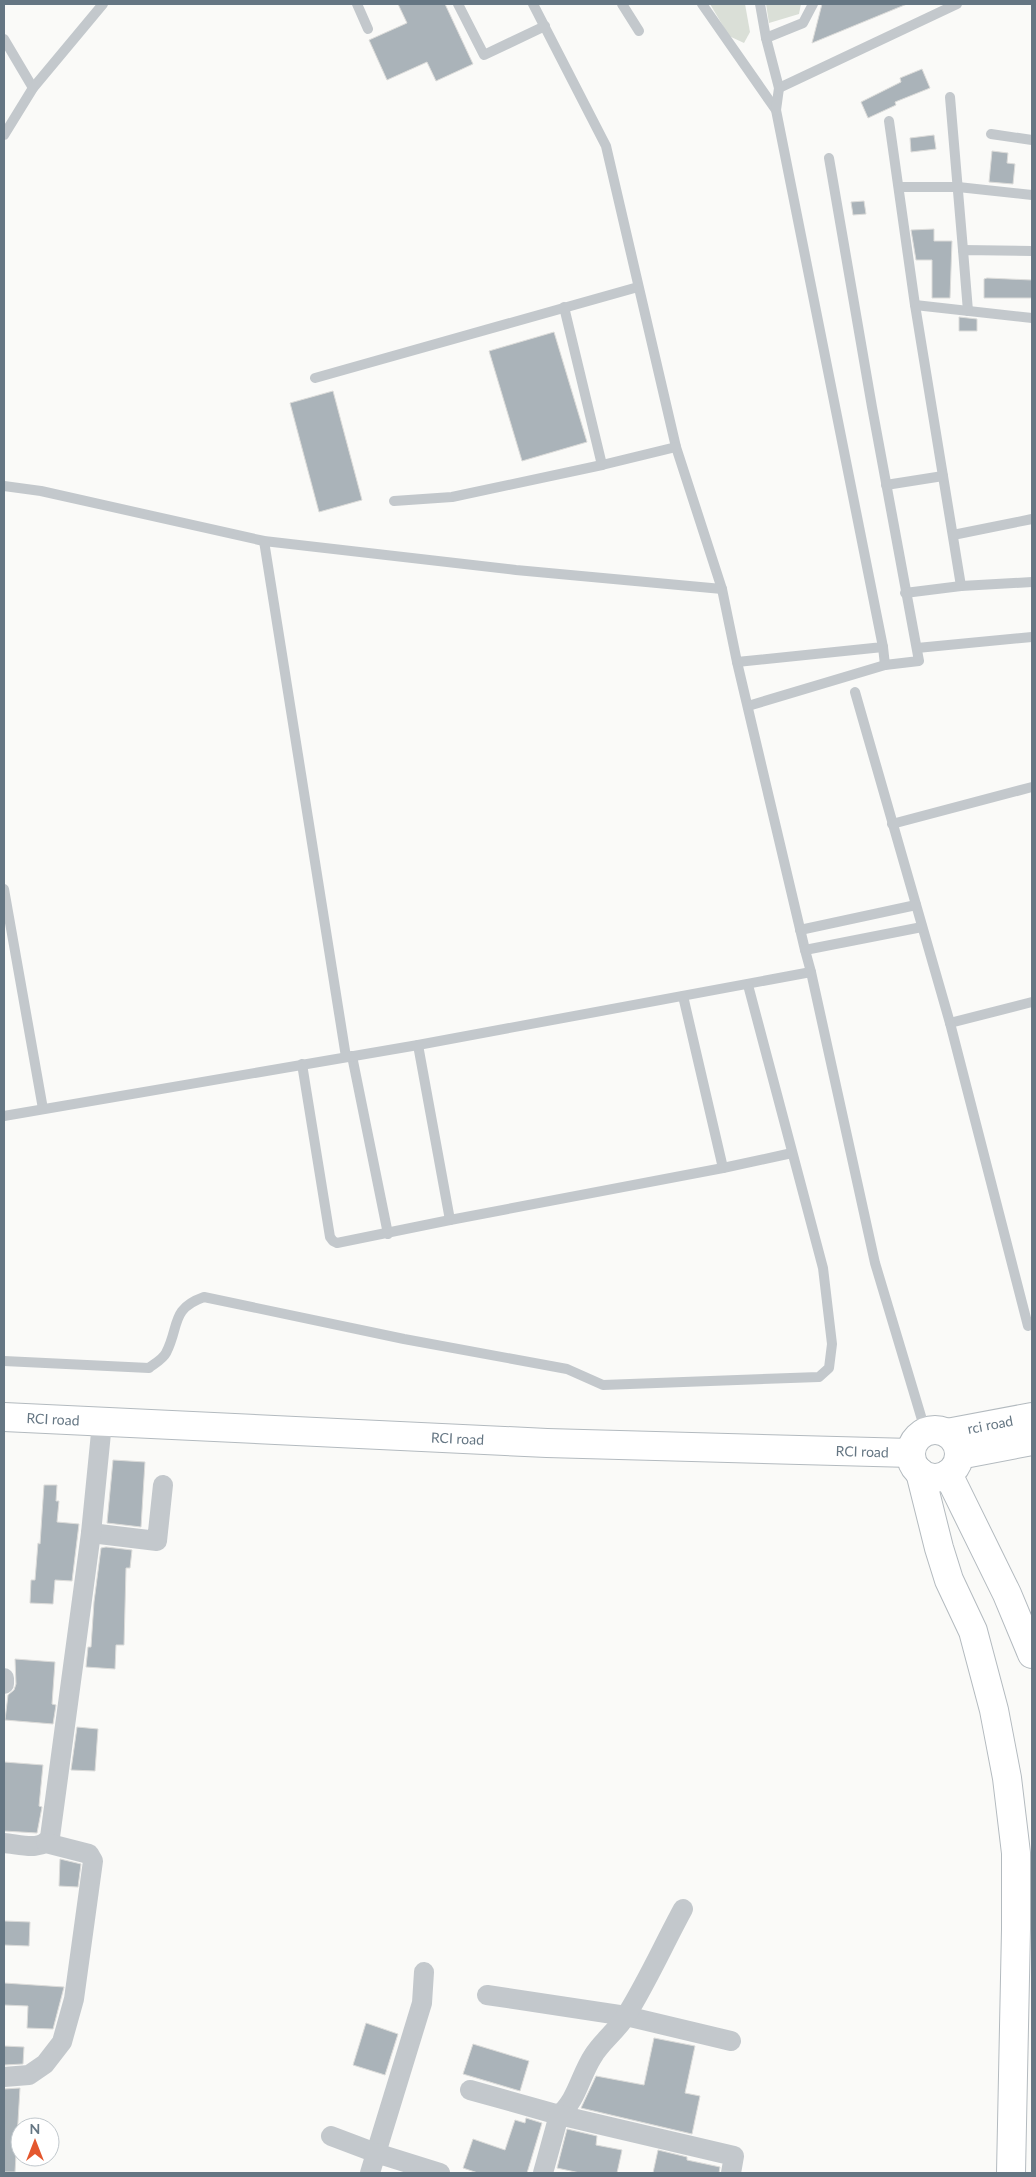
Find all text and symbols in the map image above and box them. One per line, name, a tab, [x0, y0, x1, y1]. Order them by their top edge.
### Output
street label: RCI road	[26, 1409, 80, 1429]
street label: rci road	[966, 1412, 1014, 1437]
street label: RCI road	[431, 1428, 484, 1448]
street label: RCI road	[835, 1442, 889, 1460]
north arrow	[10, 2117, 60, 2167]
text: N	[30, 2120, 40, 2137]

